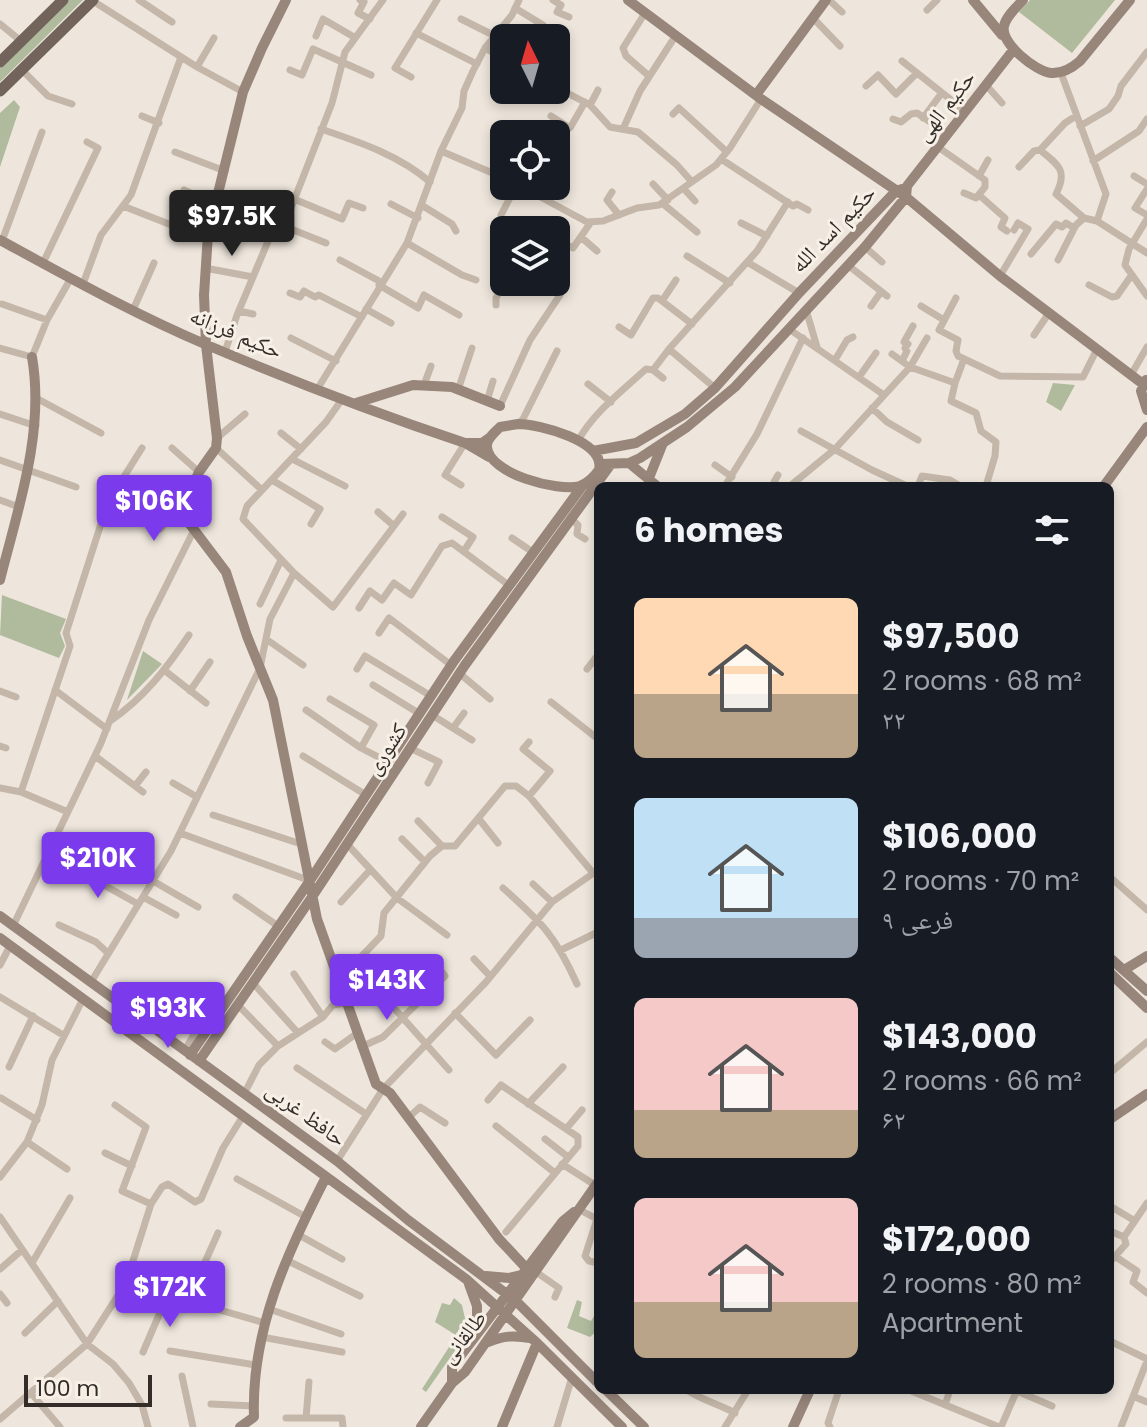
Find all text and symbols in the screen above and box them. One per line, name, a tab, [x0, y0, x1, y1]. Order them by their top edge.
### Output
north arrow	[490, 24, 570, 104]
map controls	[490, 24, 570, 296]
street label: حکیم الهی	[907, 64, 983, 148]
button: locate	[490, 120, 570, 200]
street label: حکیم اسد الله	[783, 178, 883, 280]
pin: $97.5K	[167, 190, 297, 258]
text: $97.5K	[187, 198, 277, 234]
button: layers	[490, 216, 570, 296]
street label: حکیم فرزانه	[185, 300, 287, 366]
pin: $106K	[98, 475, 210, 543]
text: $106K	[115, 483, 193, 519]
text: 6 homes	[634, 506, 783, 554]
icon: filters	[1030, 508, 1074, 552]
text: $97,500	[882, 612, 1020, 660]
icon: home	[698, 630, 794, 726]
text: 2 rooms · 68 m²	[882, 663, 1082, 699]
text: ۲۲	[882, 702, 905, 738]
street label: کشوری	[358, 717, 414, 781]
text: $106,000	[882, 812, 1037, 860]
icon: home	[698, 830, 794, 926]
pin: $210K	[42, 832, 154, 900]
text: $210K	[60, 840, 136, 876]
text: 2 rooms · 70 m²	[882, 863, 1079, 899]
text: فرعی ۹	[882, 902, 953, 938]
pin: $143K	[331, 954, 443, 1022]
text: $143K	[348, 962, 426, 998]
pin: $193K	[112, 982, 224, 1050]
text: $193K	[130, 990, 206, 1026]
text: $143,000	[882, 1012, 1037, 1060]
icon: home	[698, 1030, 794, 1126]
text: 2 rooms · 66 m²	[882, 1063, 1082, 1099]
street label: حافظ غربی	[259, 1074, 353, 1154]
text: ۶۲	[882, 1102, 905, 1138]
text: $172,000	[882, 1215, 1031, 1263]
icon: home	[698, 1230, 794, 1326]
pin: $172K	[114, 1261, 226, 1329]
text: 2 rooms · 80 m²	[882, 1266, 1082, 1302]
text: $172K	[133, 1269, 207, 1305]
street label: طالقانی	[432, 1304, 494, 1370]
text: Apartment	[882, 1305, 1023, 1341]
scale bar	[24, 1371, 152, 1407]
text: 100 m	[36, 1373, 99, 1404]

